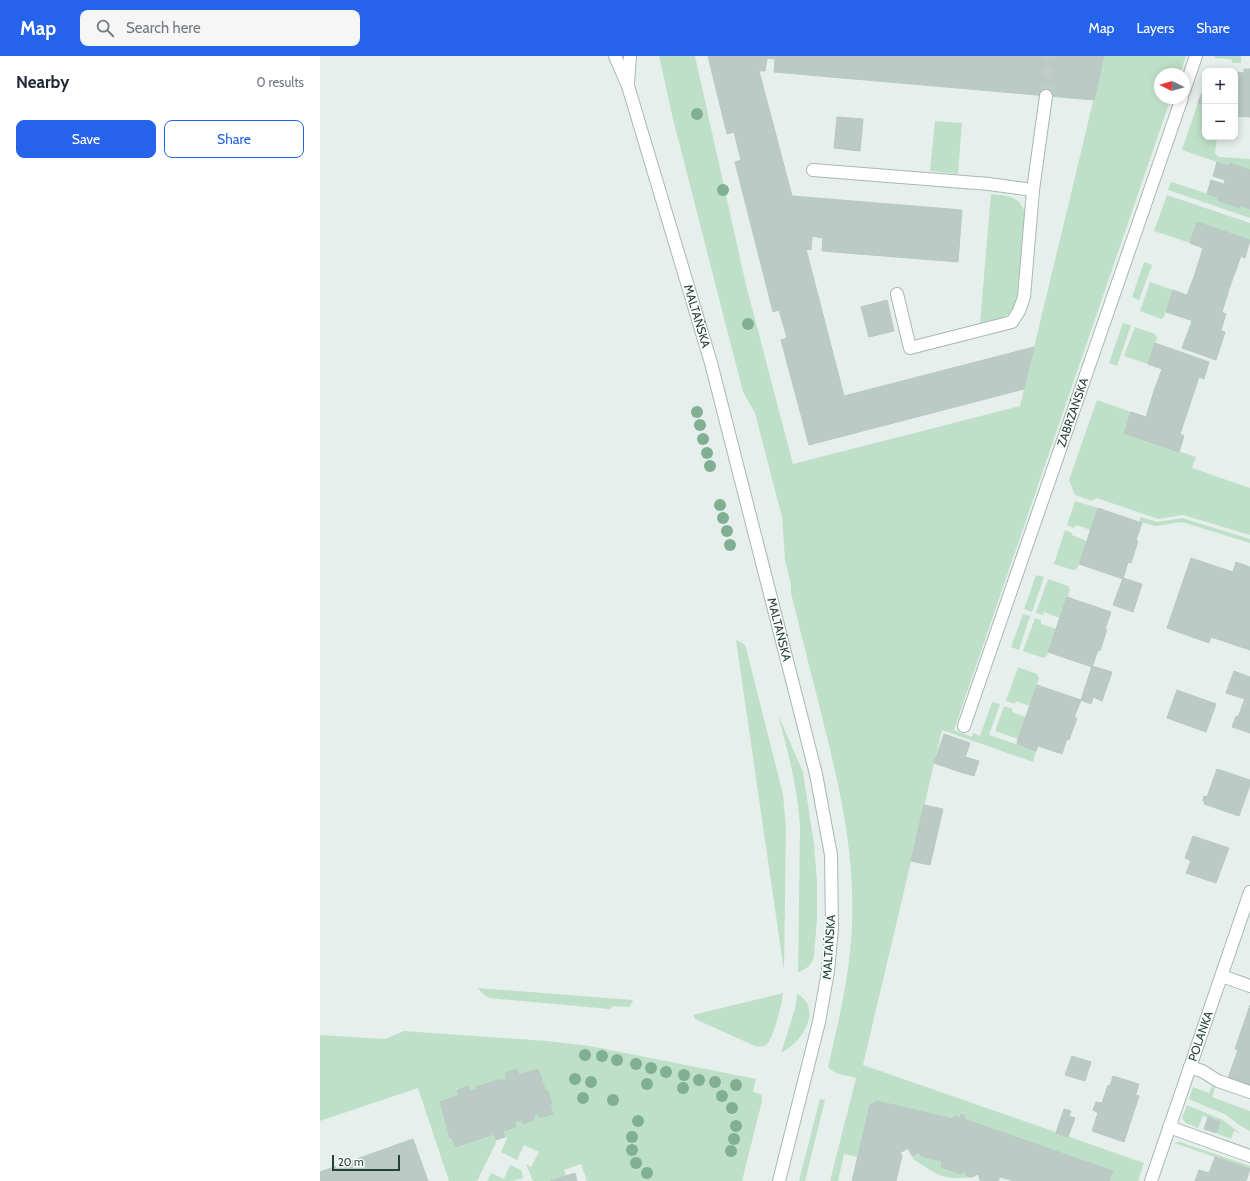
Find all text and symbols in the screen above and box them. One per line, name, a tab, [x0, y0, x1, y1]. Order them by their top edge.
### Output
search box	[80, 10, 360, 46]
text: Map	[20, 17, 56, 40]
icon: search	[94, 17, 116, 39]
text: Search here	[126, 19, 201, 37]
text: Map	[1089, 19, 1114, 37]
text: Layers	[1136, 19, 1174, 37]
text: Share	[1196, 19, 1230, 37]
north arrow	[1154, 68, 1190, 104]
map controls	[1202, 68, 1238, 140]
button: +	[1202, 68, 1238, 104]
text: Nearby	[16, 72, 69, 92]
text: 0 results	[256, 74, 304, 90]
button: −	[1202, 104, 1238, 140]
button: Save	[16, 120, 156, 158]
button: Share	[164, 120, 304, 158]
street label: MALTAŃSKA	[681, 283, 714, 350]
street label: ZABRZAŃSKA	[1053, 375, 1092, 449]
street label: MALTAŃSKA	[764, 596, 795, 663]
street label: MALTAŃSKA	[819, 913, 838, 980]
street label: POLANKA	[1185, 1008, 1216, 1063]
scale bar	[332, 1153, 400, 1172]
text: 20 m	[338, 1155, 364, 1169]

